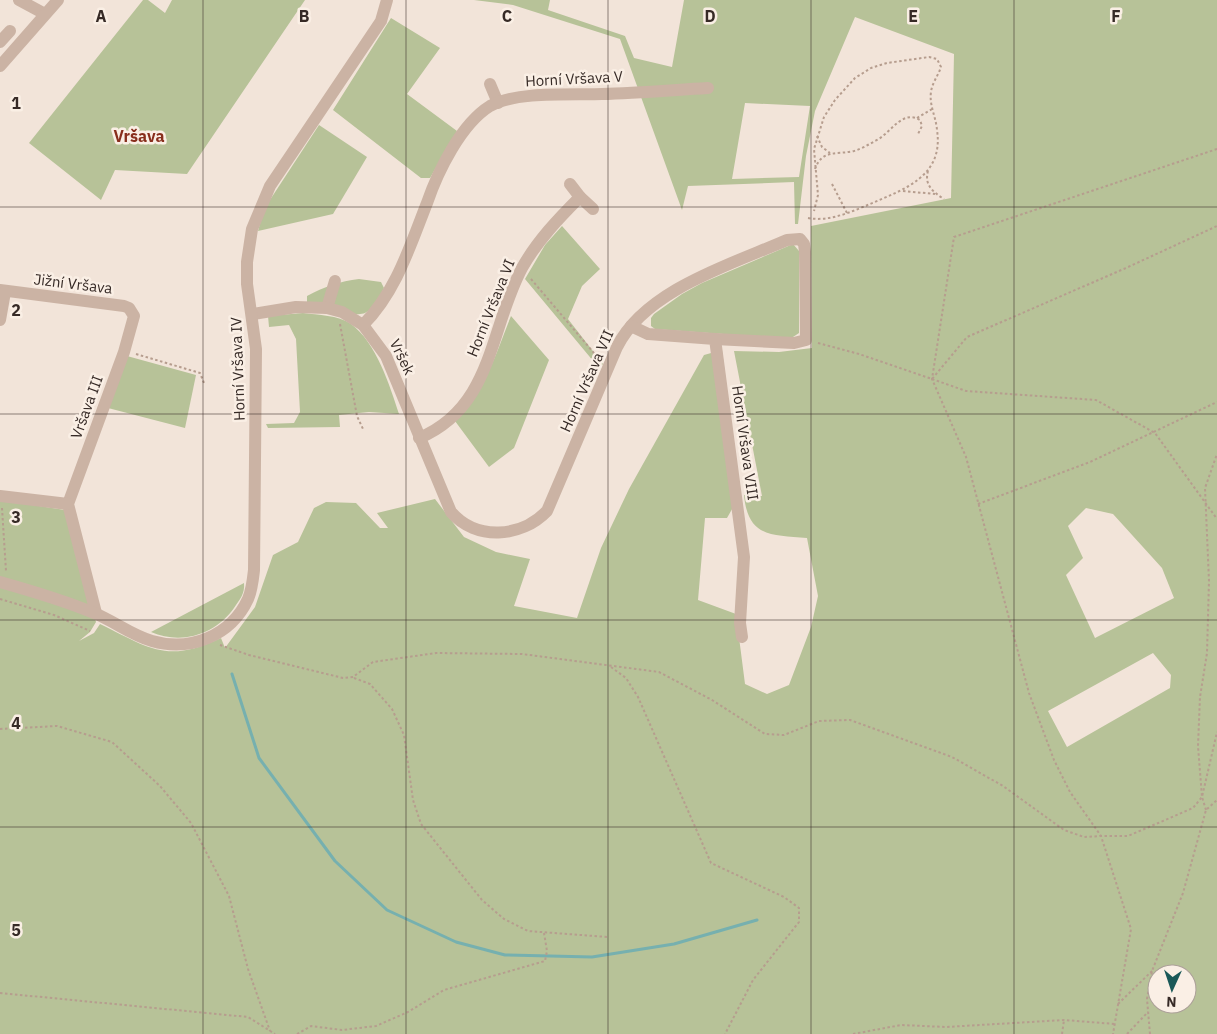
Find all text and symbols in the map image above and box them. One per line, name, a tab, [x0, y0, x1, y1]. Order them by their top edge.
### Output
text: A	[96, 6, 107, 26]
text: B	[299, 6, 310, 26]
text: C	[502, 6, 512, 26]
text: D	[704, 6, 716, 26]
text: E	[908, 6, 918, 26]
text: F	[1111, 6, 1121, 26]
street label: Horní Vršava V	[525, 66, 623, 91]
text: 1	[11, 93, 21, 113]
district label: Vršava	[113, 126, 165, 146]
street label: Horní Vršava VI	[462, 256, 519, 360]
street label: Jižní Vršava	[33, 269, 113, 298]
text: 2	[11, 300, 21, 320]
street label: Horní Vršava IV	[226, 317, 249, 421]
street label: Horní Vršava VII	[556, 327, 618, 435]
street label: Vršek	[386, 336, 419, 378]
street label: Vršava III	[66, 372, 107, 441]
street label: Horní Vršava VIII	[728, 384, 763, 502]
text: 3	[11, 507, 21, 527]
text: 4	[11, 713, 21, 733]
text: 5	[11, 920, 21, 940]
north arrow	[1147, 964, 1197, 1014]
text: N	[1166, 993, 1177, 1011]

